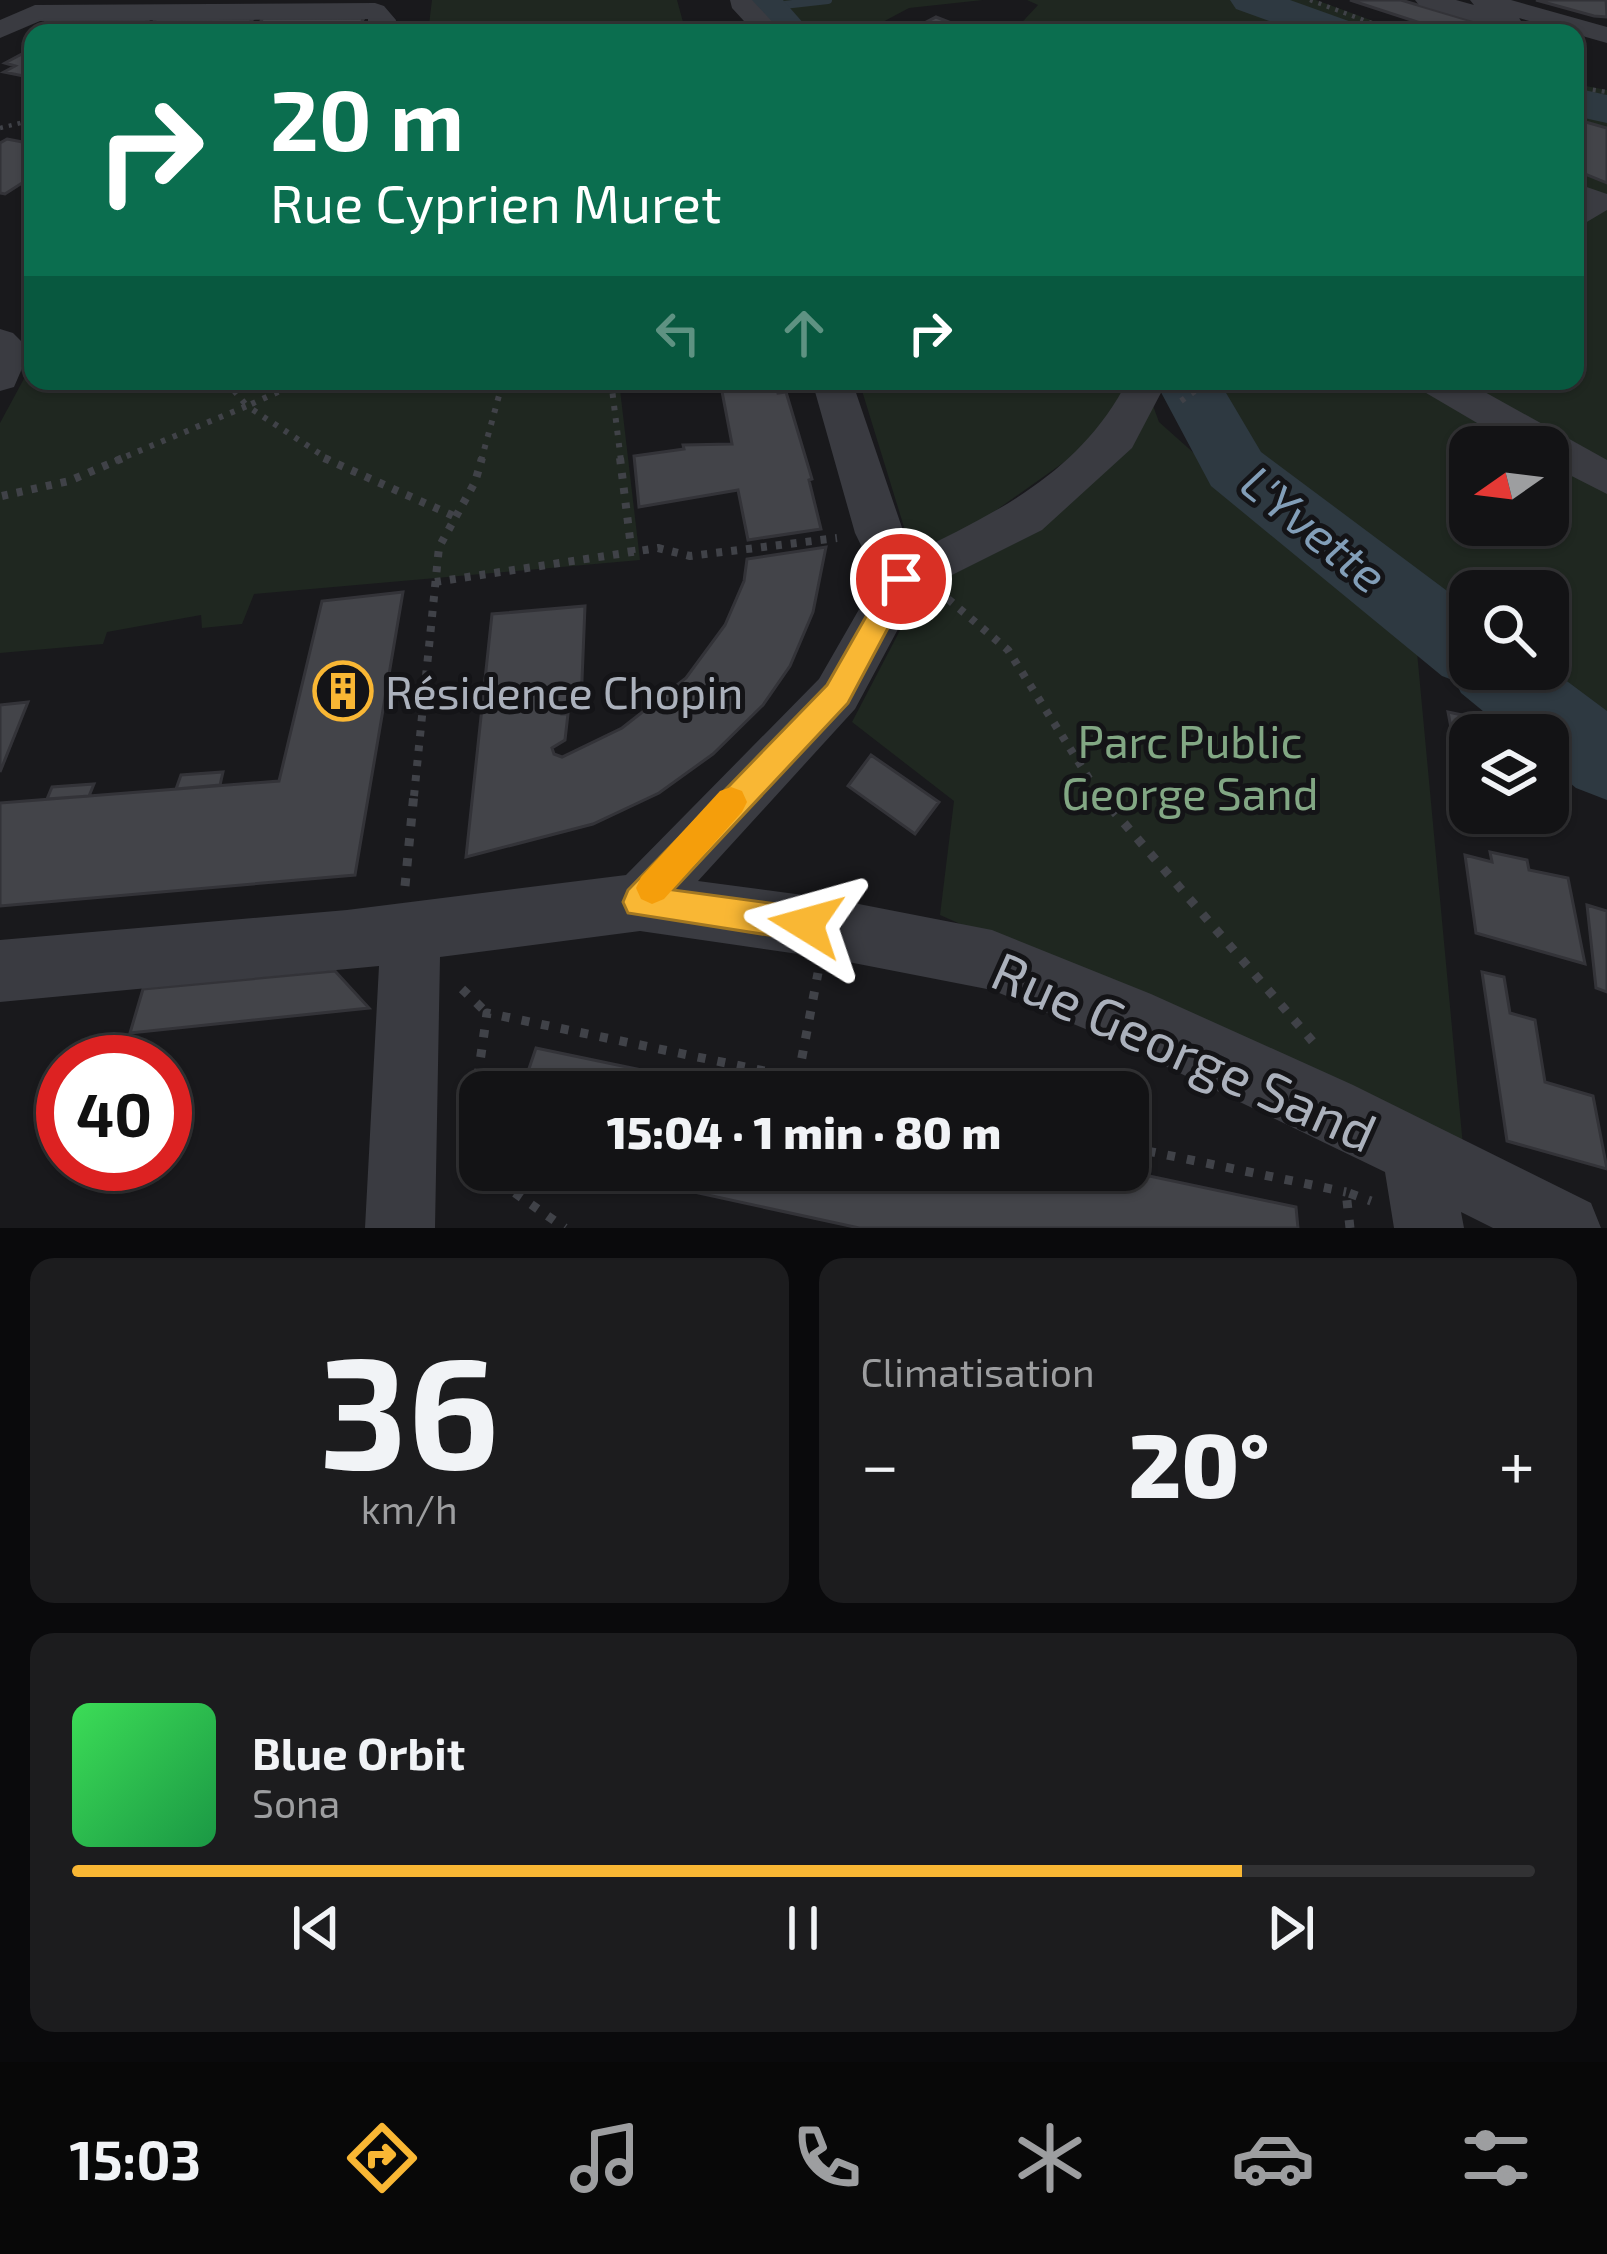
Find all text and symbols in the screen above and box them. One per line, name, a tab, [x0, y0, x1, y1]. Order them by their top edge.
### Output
text: 20 m	[270, 67, 464, 168]
icon: right	[72, 72, 228, 228]
text: Rue Cyprien Muret	[270, 169, 722, 234]
icon: left	[645, 300, 711, 366]
icon: ahead	[771, 300, 837, 366]
icon: right	[897, 300, 963, 366]
north arrow	[1449, 426, 1569, 546]
map controls	[1449, 426, 1569, 834]
water label: L'Yvette	[1231, 452, 1399, 604]
pin	[850, 528, 952, 630]
icon: arrive	[868, 546, 934, 612]
button: search	[1449, 570, 1569, 690]
building icon: Résidence Chopin	[312, 660, 374, 722]
place label: Résidence Chopin	[385, 664, 743, 718]
park label: Parc Public George Sand	[1062, 713, 1318, 819]
button: layers	[1449, 714, 1569, 834]
position arrow	[743, 861, 869, 987]
street label: Rue George Sand	[983, 936, 1387, 1164]
speed limit sign: 40	[36, 1035, 192, 1191]
text: 15:04 · 1 min · 80 m	[607, 1104, 1001, 1158]
text: 36	[319, 1313, 500, 1500]
text: Climatisation	[861, 1348, 1095, 1395]
text: 20°	[1128, 1408, 1270, 1516]
text: −	[861, 1423, 899, 1502]
text: +	[1499, 1423, 1535, 1502]
text: km/h	[361, 1485, 458, 1532]
text: Blue Orbit	[252, 1725, 465, 1779]
text: Sona	[252, 1779, 340, 1826]
icon: previous	[283, 1895, 349, 1961]
icon: pause	[770, 1895, 836, 1961]
icon: next	[1258, 1895, 1324, 1961]
icon: directions	[340, 2116, 424, 2200]
icon: music	[563, 2116, 647, 2200]
icon: phone	[785, 2116, 869, 2200]
icon: climate	[1008, 2116, 1092, 2200]
icon: car	[1231, 2116, 1315, 2200]
icon: filters	[1454, 2116, 1538, 2200]
text: 15:03	[69, 2126, 201, 2191]

